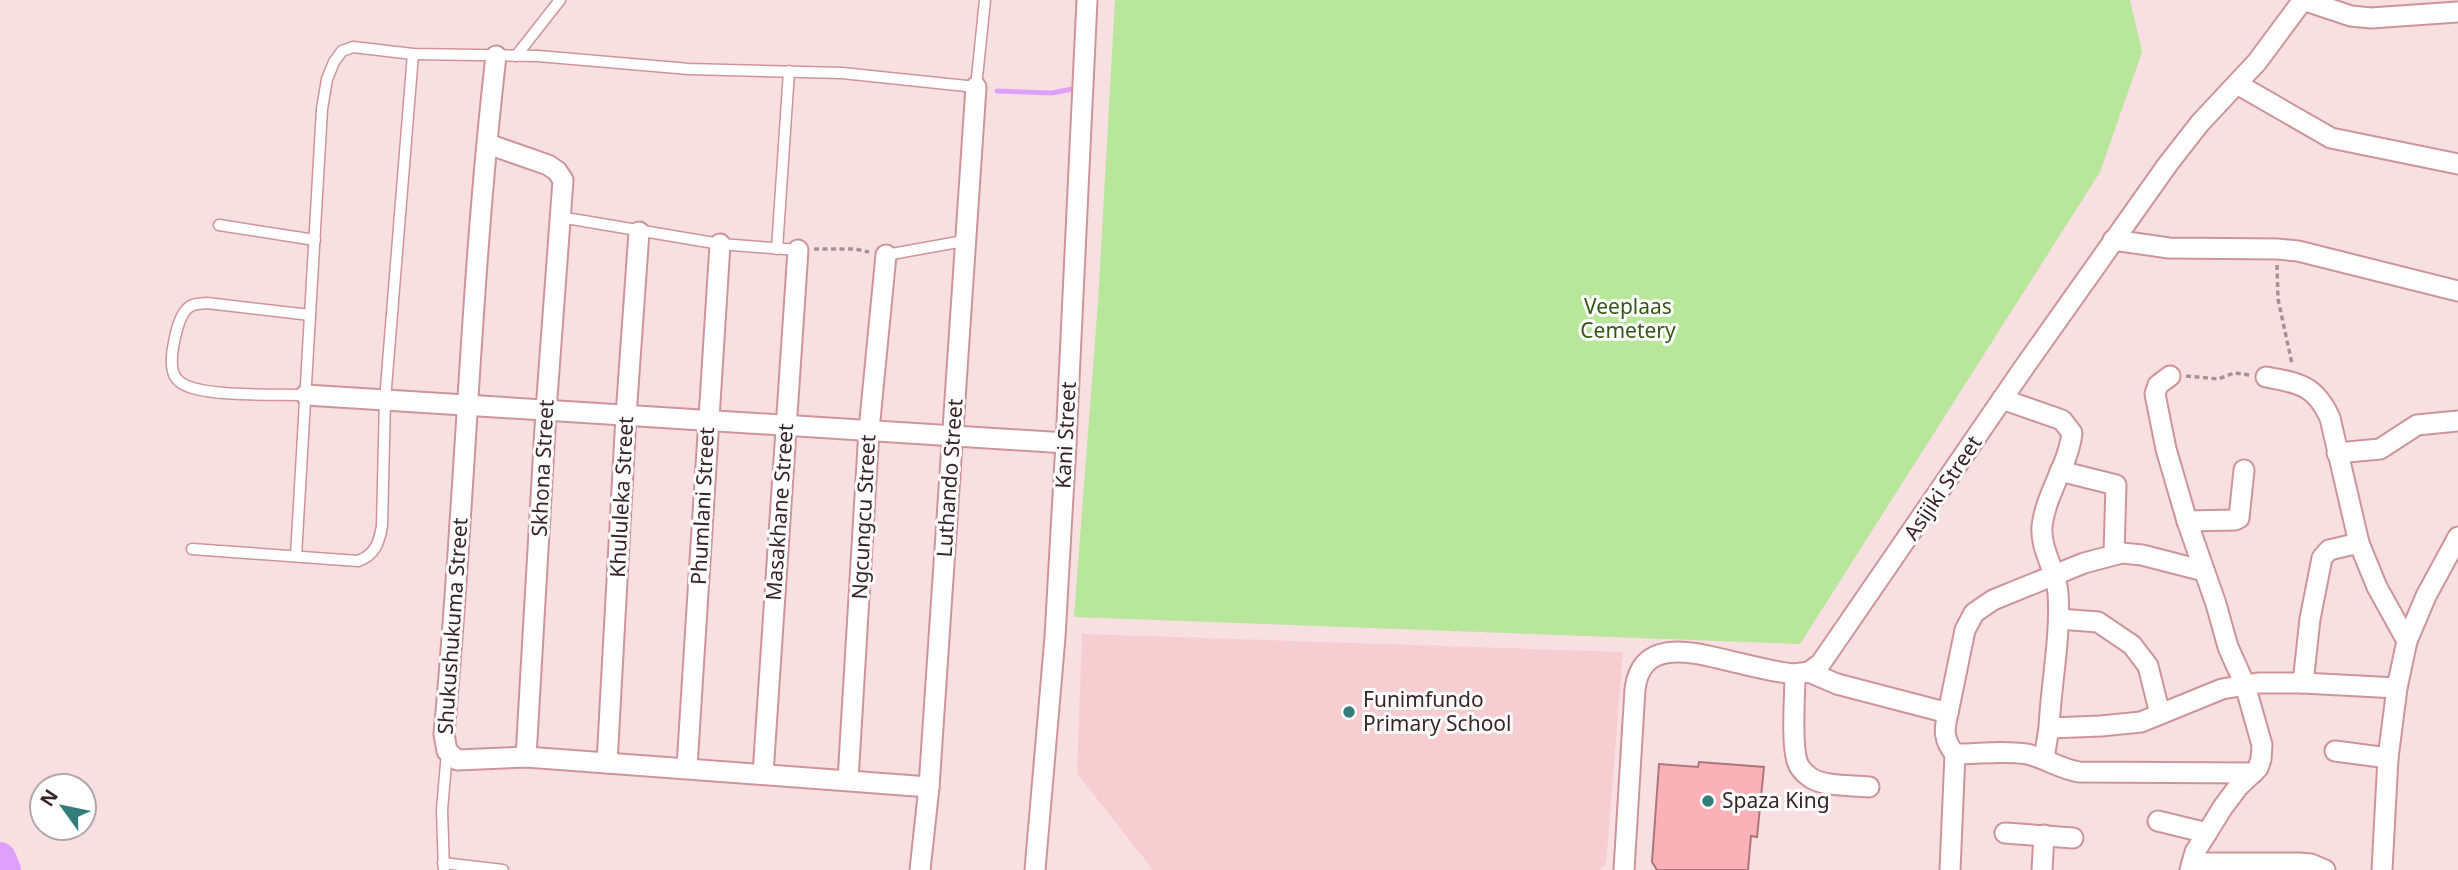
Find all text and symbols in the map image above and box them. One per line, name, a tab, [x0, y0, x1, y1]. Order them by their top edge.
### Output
park label: Veeplaas Cemetery	[1580, 292, 1676, 344]
street label: Kani Street	[1048, 380, 1082, 489]
street label: Luthando Street	[929, 397, 969, 558]
street label: Skhona Street	[524, 398, 560, 537]
street label: Khululeka Street	[603, 415, 639, 578]
street label: Masakhane Street	[759, 422, 799, 601]
street label: Phumlani Street	[684, 426, 720, 586]
street label: Asijiki Street	[1897, 429, 1988, 545]
street label: Ngcungcu Street	[845, 433, 881, 600]
street label: Shukushukuma Street	[430, 516, 474, 735]
place label: Funimfundo Primary School	[1363, 685, 1511, 737]
marker: Funimfundo Primary School	[1341, 704, 1357, 720]
north arrow	[28, 772, 98, 842]
text: N	[34, 784, 64, 811]
place label: Spaza King	[1722, 786, 1830, 814]
marker: Spaza King	[1700, 793, 1716, 809]

